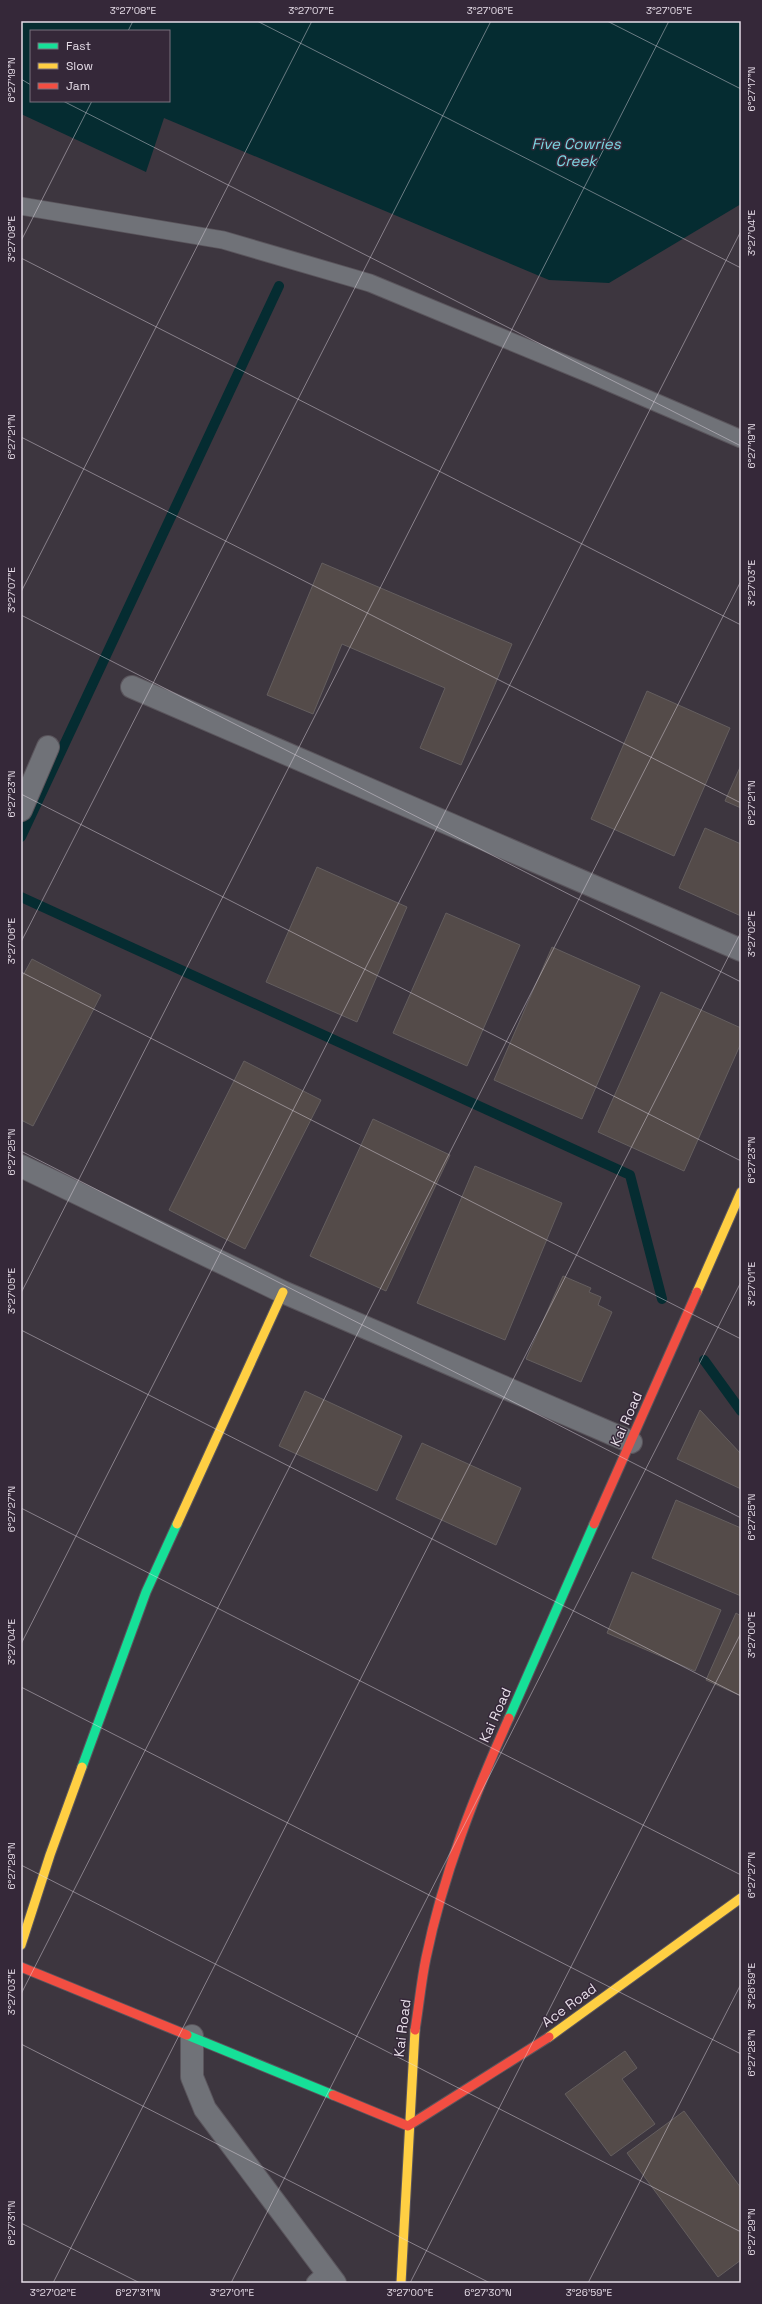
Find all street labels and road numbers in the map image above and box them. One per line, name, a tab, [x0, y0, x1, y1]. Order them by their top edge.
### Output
street label: Kai Road	[606, 1389, 646, 1449]
street label: Kai Road	[475, 1685, 515, 1745]
street label: Ace Road	[538, 1979, 600, 2031]
street label: Kai Road	[390, 1998, 414, 2058]

